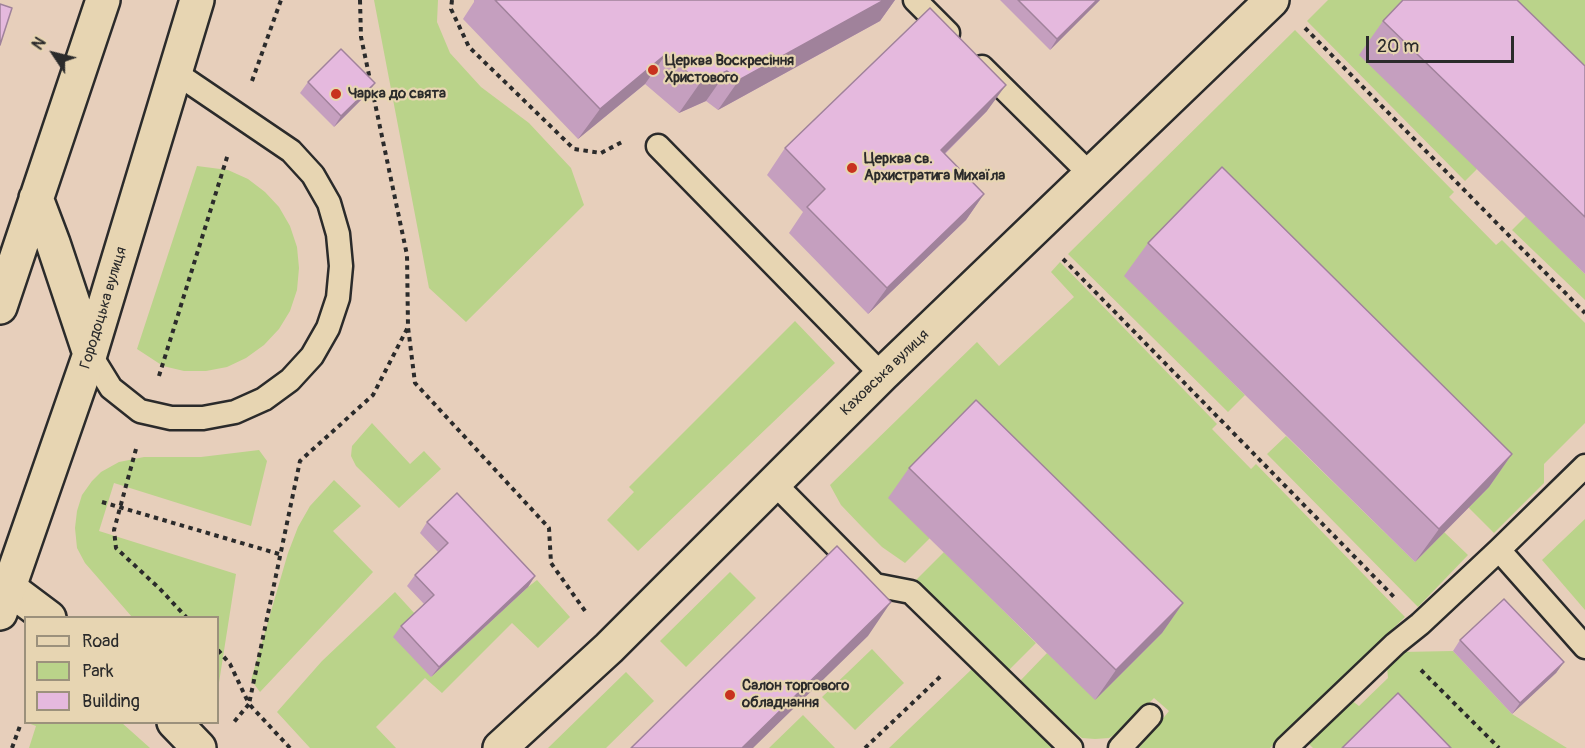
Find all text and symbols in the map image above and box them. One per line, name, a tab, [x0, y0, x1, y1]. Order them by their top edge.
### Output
north arrow	[24, 24, 84, 84]
scale bar	[1369, 24, 1518, 62]
text: N	[28, 34, 51, 54]
text: 20 m	[1377, 35, 1419, 58]
place label: Церква Воскресіння Христового	[665, 52, 794, 87]
marker: Церква Воскресіння Христового	[646, 63, 660, 77]
place label: Чарка до свята	[348, 85, 446, 103]
marker: Чарка до свята	[329, 87, 343, 101]
place label: Церква св. Архистратига Михаїла	[864, 150, 1005, 185]
marker: Церква св. Архистратига Михаїла	[845, 161, 859, 175]
street label: Городоцька вулиця	[77, 245, 131, 371]
street label: Каховська вулиця	[837, 326, 933, 420]
legend	[24, 616, 219, 724]
text: Road	[82, 630, 119, 653]
text: Park	[82, 660, 114, 683]
place label: Салон торгового обладнання	[742, 677, 849, 712]
marker: Салон торгового обладнання	[723, 688, 737, 702]
text: Building	[82, 690, 140, 713]

